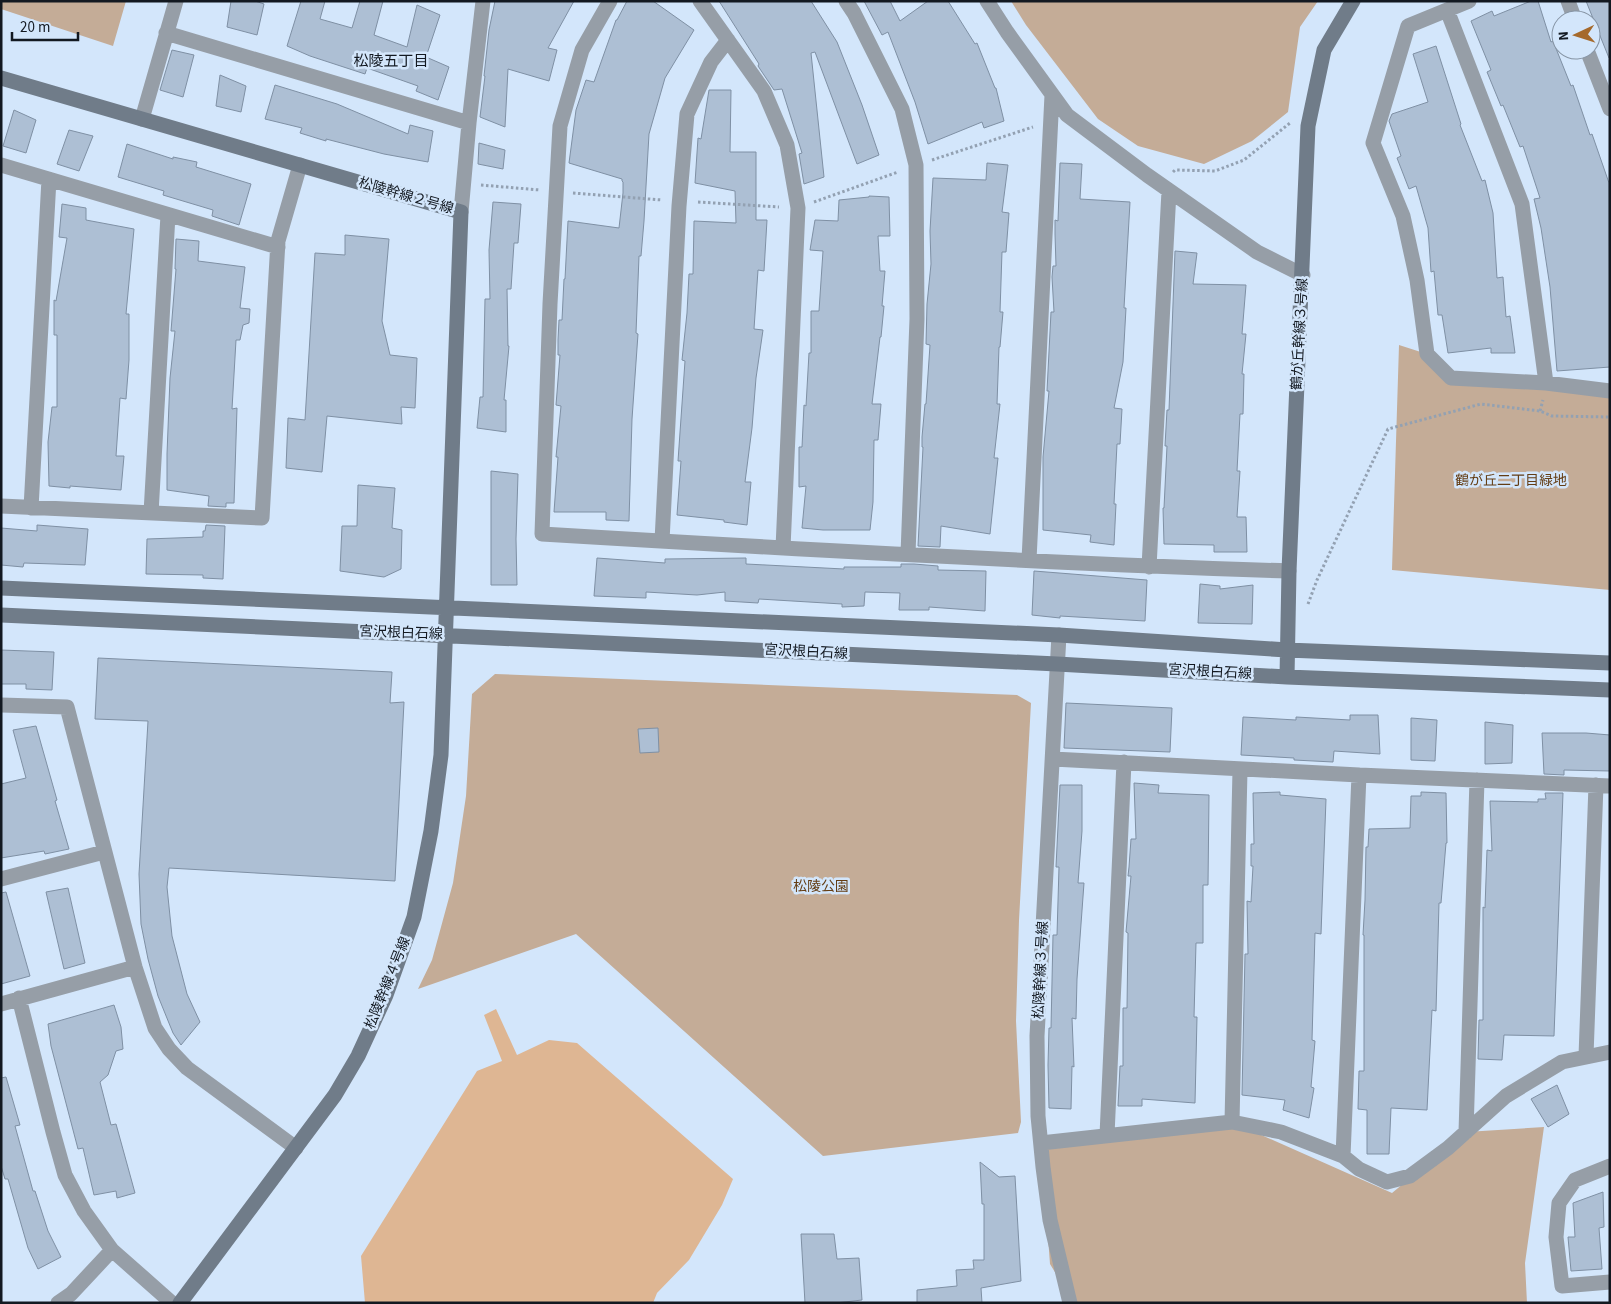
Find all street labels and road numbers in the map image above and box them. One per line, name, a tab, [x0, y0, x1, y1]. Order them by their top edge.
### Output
street label: 松陵幹線２号線	[356, 173, 456, 219]
street label: 鶴が丘幹線３号線	[1287, 278, 1313, 390]
street label: 宮沢根白石線	[359, 622, 443, 644]
street label: 宮沢根白石線	[764, 640, 848, 664]
street label: 宮沢根白石線	[1168, 660, 1252, 684]
street label: 松陵幹線３号線	[1028, 921, 1054, 1019]
street label: 松陵幹線４号線	[360, 934, 416, 1032]

